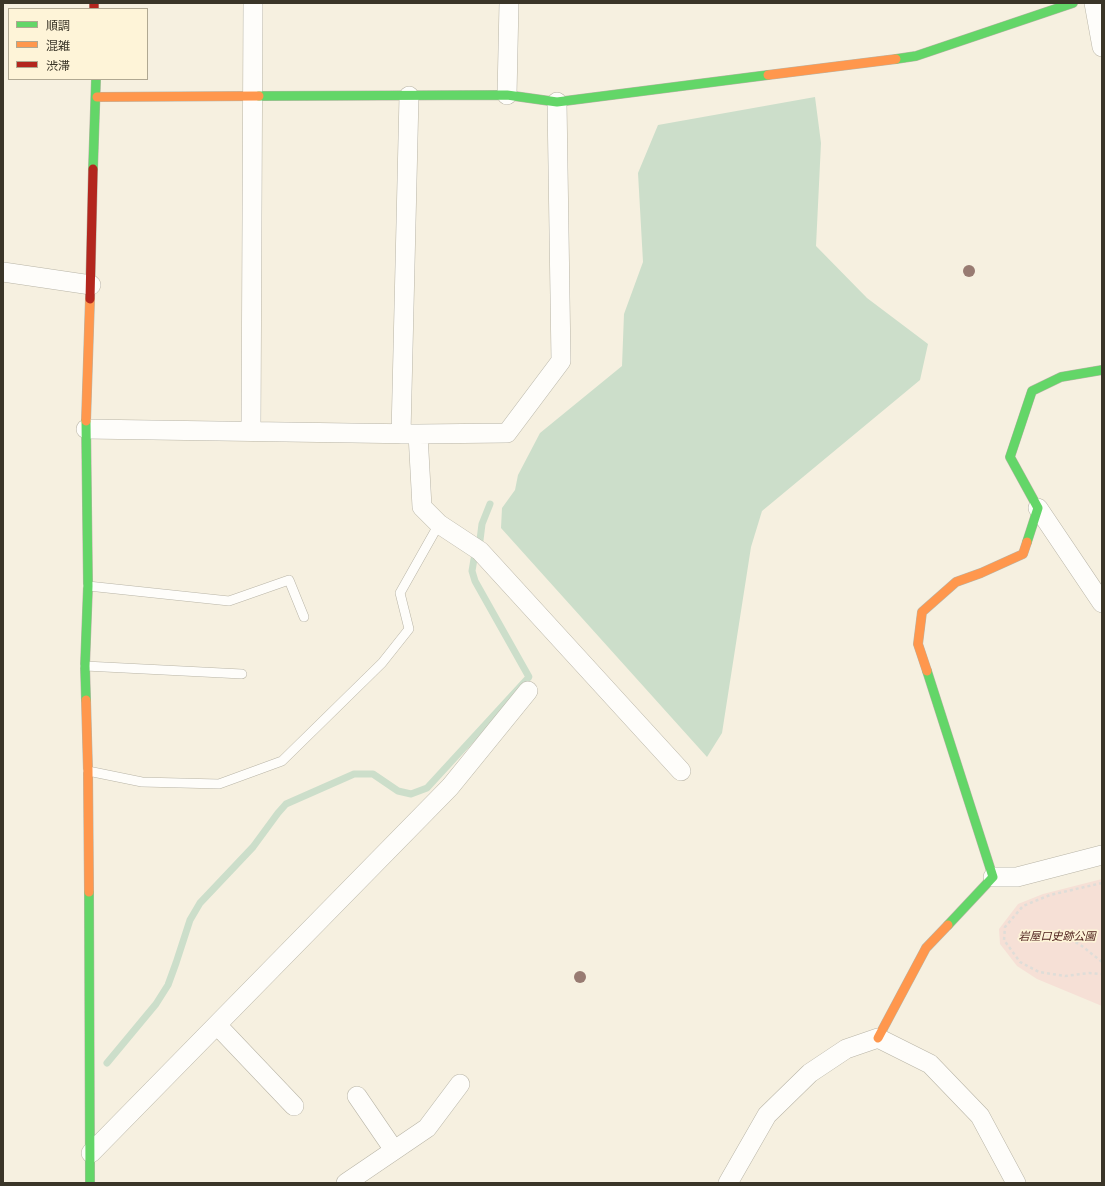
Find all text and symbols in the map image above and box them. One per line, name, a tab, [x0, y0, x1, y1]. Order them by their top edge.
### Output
legend	[8, 8, 148, 80]
text: 順調	[46, 18, 70, 33]
text: 混雑	[46, 38, 70, 53]
text: 渋滞	[46, 58, 70, 73]
park label: 岩屋口史跡公園	[1019, 930, 1095, 944]

